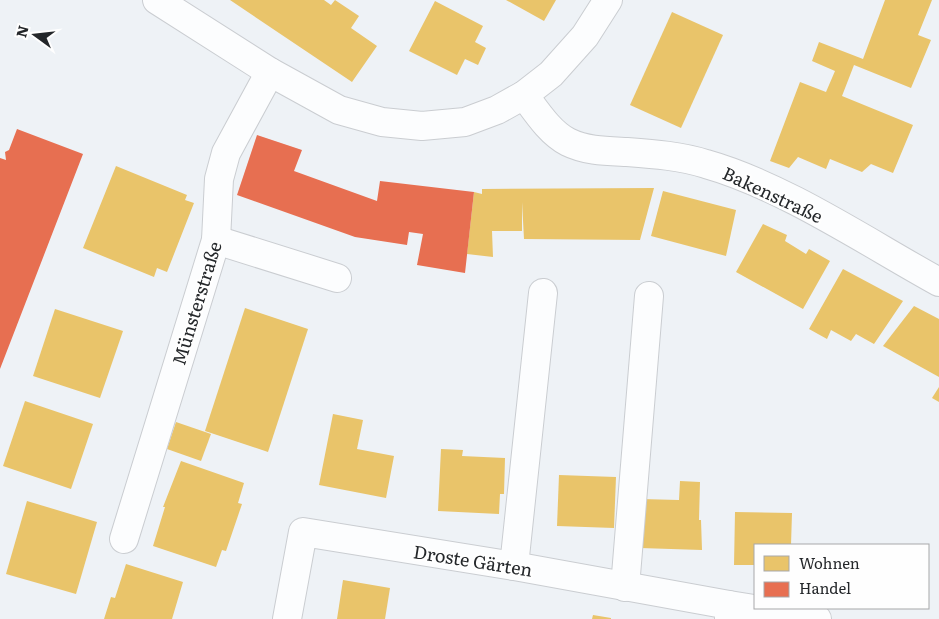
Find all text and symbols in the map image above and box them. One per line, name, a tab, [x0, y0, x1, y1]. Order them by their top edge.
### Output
north arrow	[10, 10, 60, 60]
text: N	[10, 23, 33, 40]
street label: Bakenstraße	[718, 159, 828, 229]
street label: Münsterstraße	[164, 238, 228, 368]
street label: Droste Gärten	[411, 537, 535, 583]
legend	[754, 544, 929, 609]
text: Wohnen	[799, 551, 860, 574]
text: Handel	[799, 576, 851, 599]

